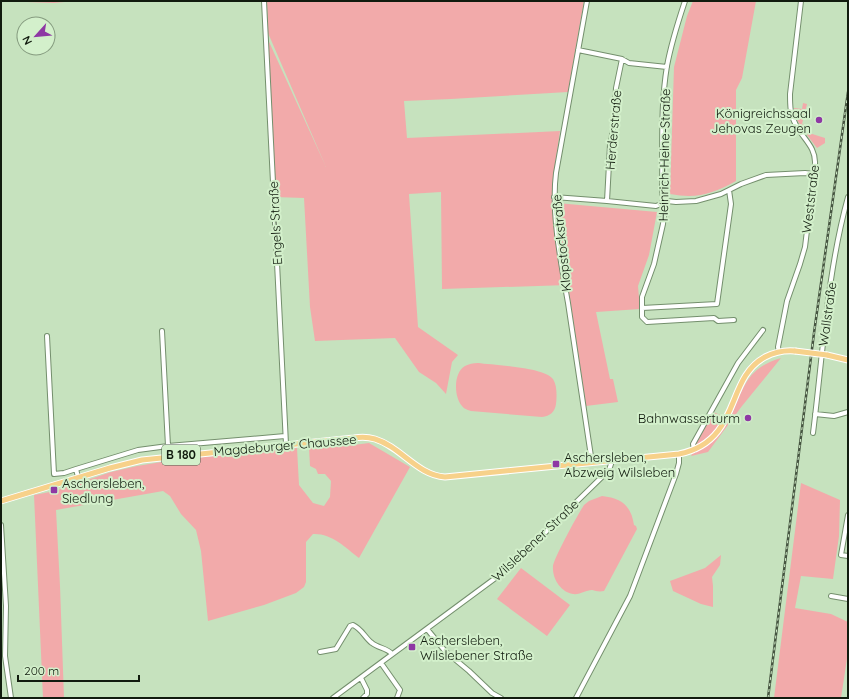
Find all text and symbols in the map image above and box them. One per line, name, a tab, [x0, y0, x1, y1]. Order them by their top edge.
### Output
north arrow	[16, 16, 56, 56]
text: N	[19, 34, 35, 47]
street label: Heinrich-Heine-Straße	[655, 88, 673, 222]
street label: Herderstraße	[602, 89, 624, 171]
place label: Königreichssaal Jehovas Zeugen	[711, 105, 811, 136]
marker: Königreichssaal Jehovas Zeugen	[814, 115, 824, 125]
street label: Weststraße	[798, 164, 822, 234]
street label: Engels-Straße	[265, 181, 285, 265]
street label: Klopstockstraße	[548, 194, 574, 292]
street label: Wallstraße	[815, 281, 839, 347]
place label: Bahnwasserturm	[638, 410, 740, 426]
marker: Bahnwasserturm	[743, 413, 753, 423]
street label: Magdeburger Chaussee	[213, 431, 357, 459]
road number: B 180	[162, 445, 200, 465]
place label: Aschersleben, Abzweig Wilsleben	[564, 449, 675, 480]
marker: Aschersleben, Abzweig Wilsleben	[551, 459, 561, 469]
place label: Aschersleben, Siedlung	[62, 475, 145, 506]
marker: Aschersleben, Siedlung	[49, 485, 59, 495]
street label: Wilslebener Straße	[488, 496, 582, 584]
place label: Aschersleben, Wilslebener Straße	[420, 632, 533, 663]
marker: Aschersleben, Wilslebener Straße	[407, 642, 417, 652]
scale bar	[18, 657, 139, 683]
text: 200 m	[24, 663, 59, 678]

